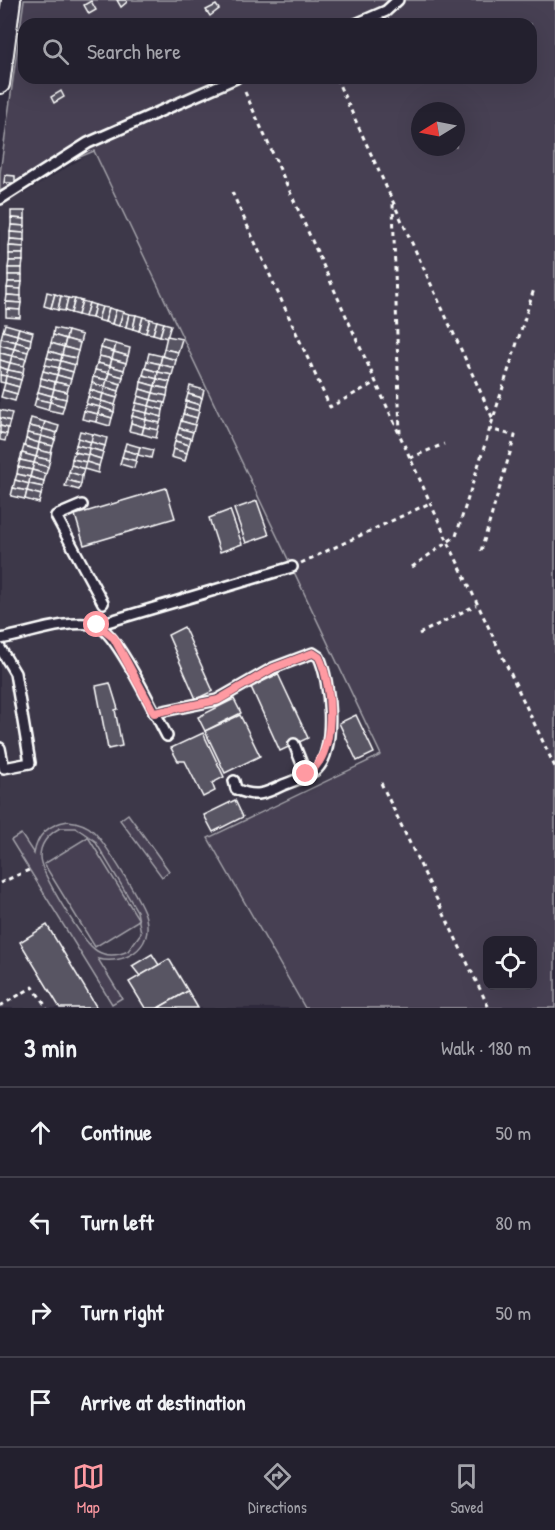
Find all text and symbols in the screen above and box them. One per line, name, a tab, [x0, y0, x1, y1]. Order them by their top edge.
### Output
search box	[18, 18, 537, 84]
icon: search	[39, 35, 72, 68]
text: Search here	[87, 36, 181, 66]
north arrow	[411, 102, 465, 156]
route start	[83, 611, 109, 637]
route end	[292, 760, 318, 786]
map controls	[483, 936, 537, 990]
button: locate	[483, 936, 537, 990]
text: 3 min	[24, 1030, 77, 1065]
text: Walk · 180 m	[441, 1034, 531, 1061]
icon: ahead	[24, 1116, 57, 1149]
text: Continue	[81, 1117, 152, 1147]
text: 50 m	[495, 1119, 531, 1146]
icon: left	[24, 1206, 57, 1239]
text: Turn left	[81, 1207, 154, 1237]
text: 80 m	[495, 1209, 531, 1236]
icon: right	[24, 1296, 57, 1329]
text: Turn right	[81, 1297, 164, 1327]
text: 50 m	[495, 1299, 531, 1326]
icon: arrive	[24, 1386, 57, 1419]
text: Arrive at destination	[81, 1387, 246, 1417]
tab: Map	[72, 1460, 105, 1518]
tab: Directions	[248, 1460, 307, 1518]
tab: Saved	[450, 1460, 483, 1518]

